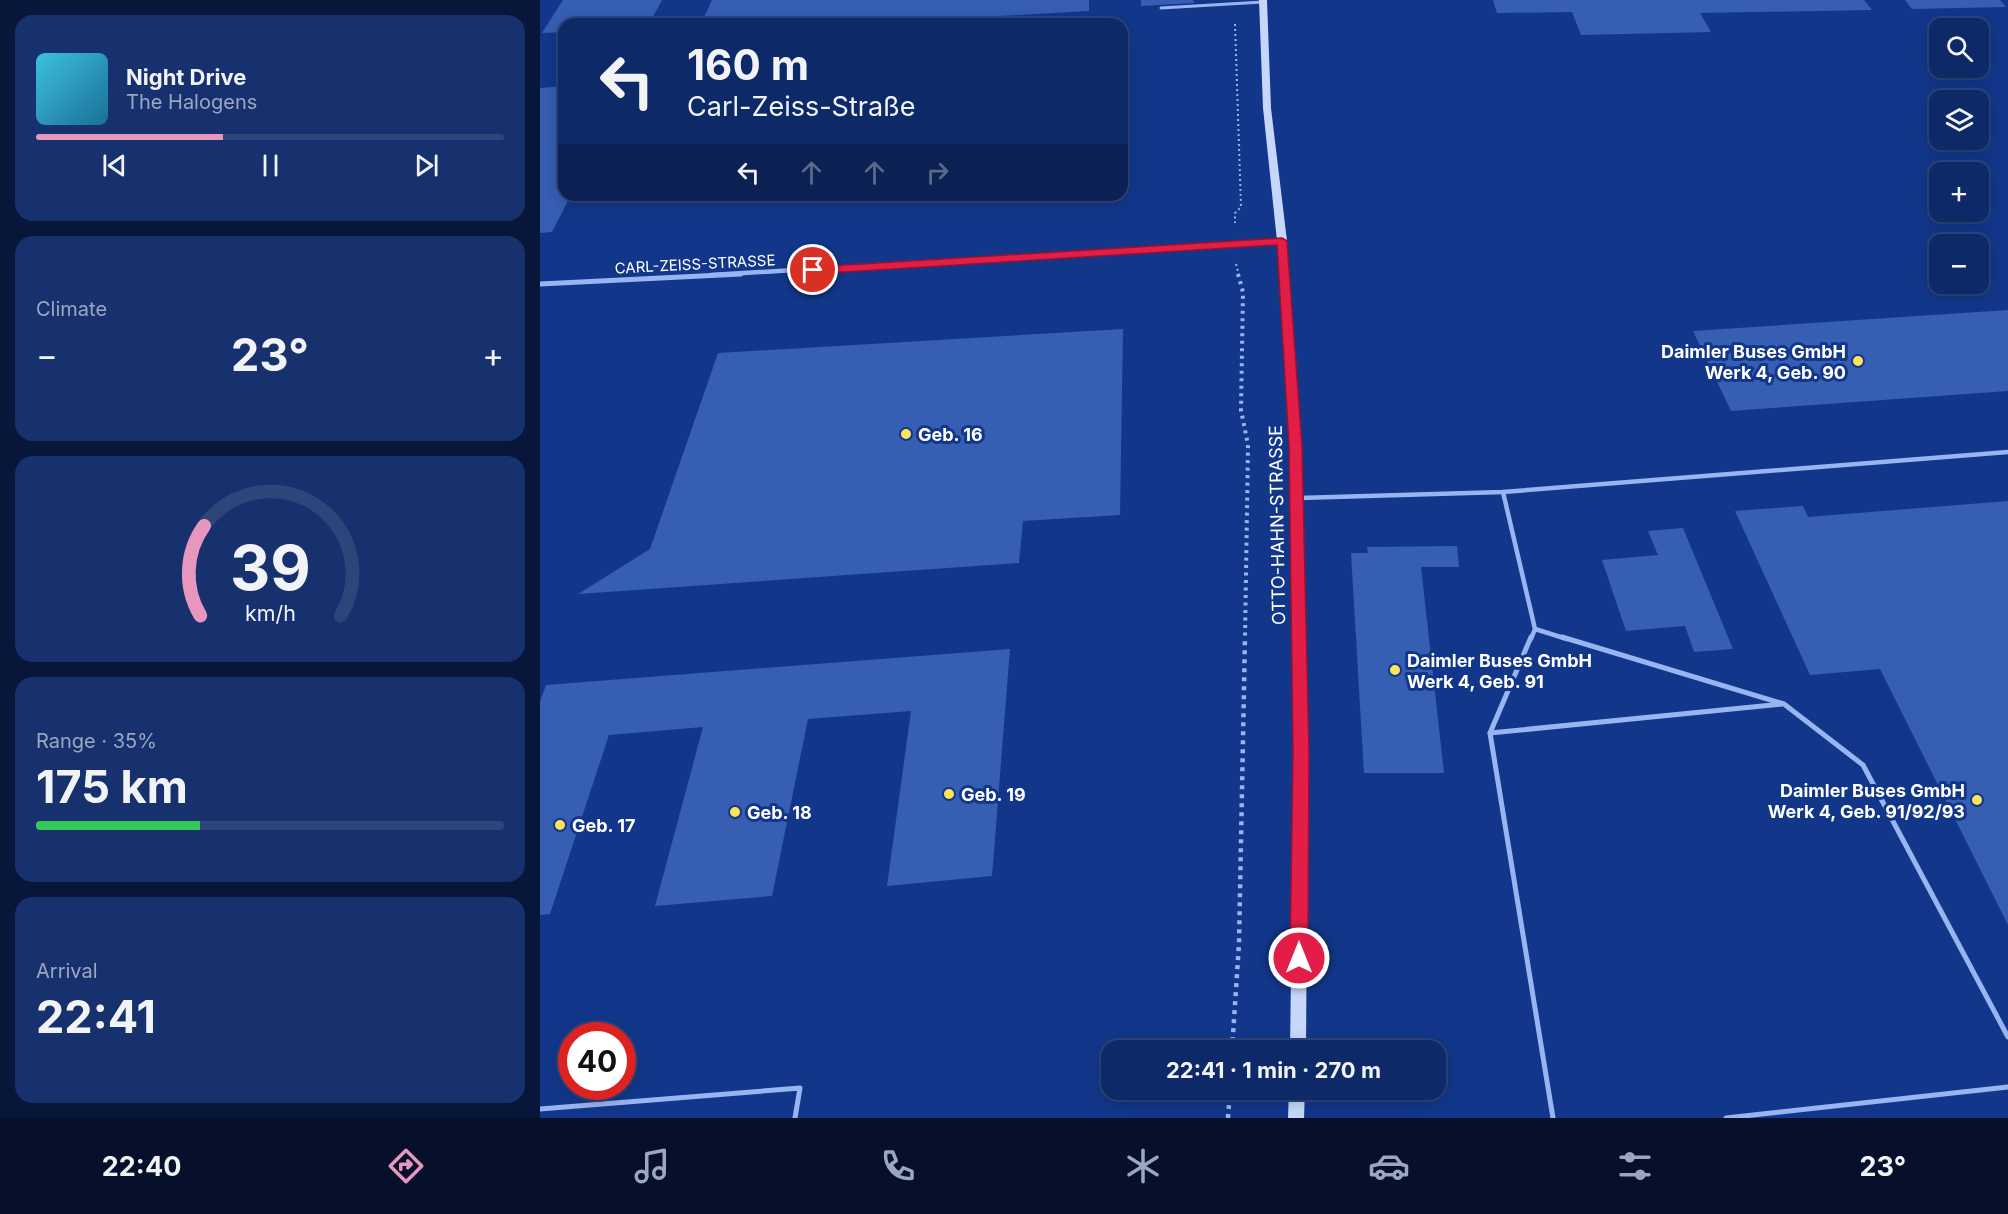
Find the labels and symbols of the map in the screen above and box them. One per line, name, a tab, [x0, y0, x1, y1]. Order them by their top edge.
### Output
pin	[787, 244, 838, 295]
street label: CARL-ZEISS-STRASSE	[614, 250, 776, 278]
place label: Daimler Buses GmbH Werk 4, Geb. 90	[1661, 341, 1846, 383]
marker: Daimler Buses GmbH Werk 4, Geb. 90	[1851, 354, 1865, 368]
place label: Geb. 16	[918, 424, 983, 445]
street label: OTTO-HAHN-STRASSE	[1265, 425, 1289, 625]
marker: Geb. 16	[899, 427, 913, 441]
place label: Daimler Buses GmbH Werk 4, Geb. 91	[1407, 650, 1592, 692]
marker: Daimler Buses GmbH Werk 4, Geb. 91	[1388, 663, 1402, 677]
place label: Daimler Buses GmbH Werk 4, Geb. 91/92/93	[1768, 780, 1965, 822]
place label: Geb. 19	[961, 784, 1026, 805]
marker: Geb. 19	[942, 787, 956, 801]
marker: Daimler Buses GmbH Werk 4, Geb. 91/92/93	[1970, 793, 1984, 807]
place label: Geb. 18	[747, 802, 812, 823]
marker: Geb. 18	[728, 805, 742, 819]
place label: Geb. 17	[572, 815, 636, 836]
marker: Geb. 17	[553, 818, 567, 832]
position arrow	[1267, 926, 1331, 990]
speed limit sign: 40	[558, 1022, 636, 1100]

